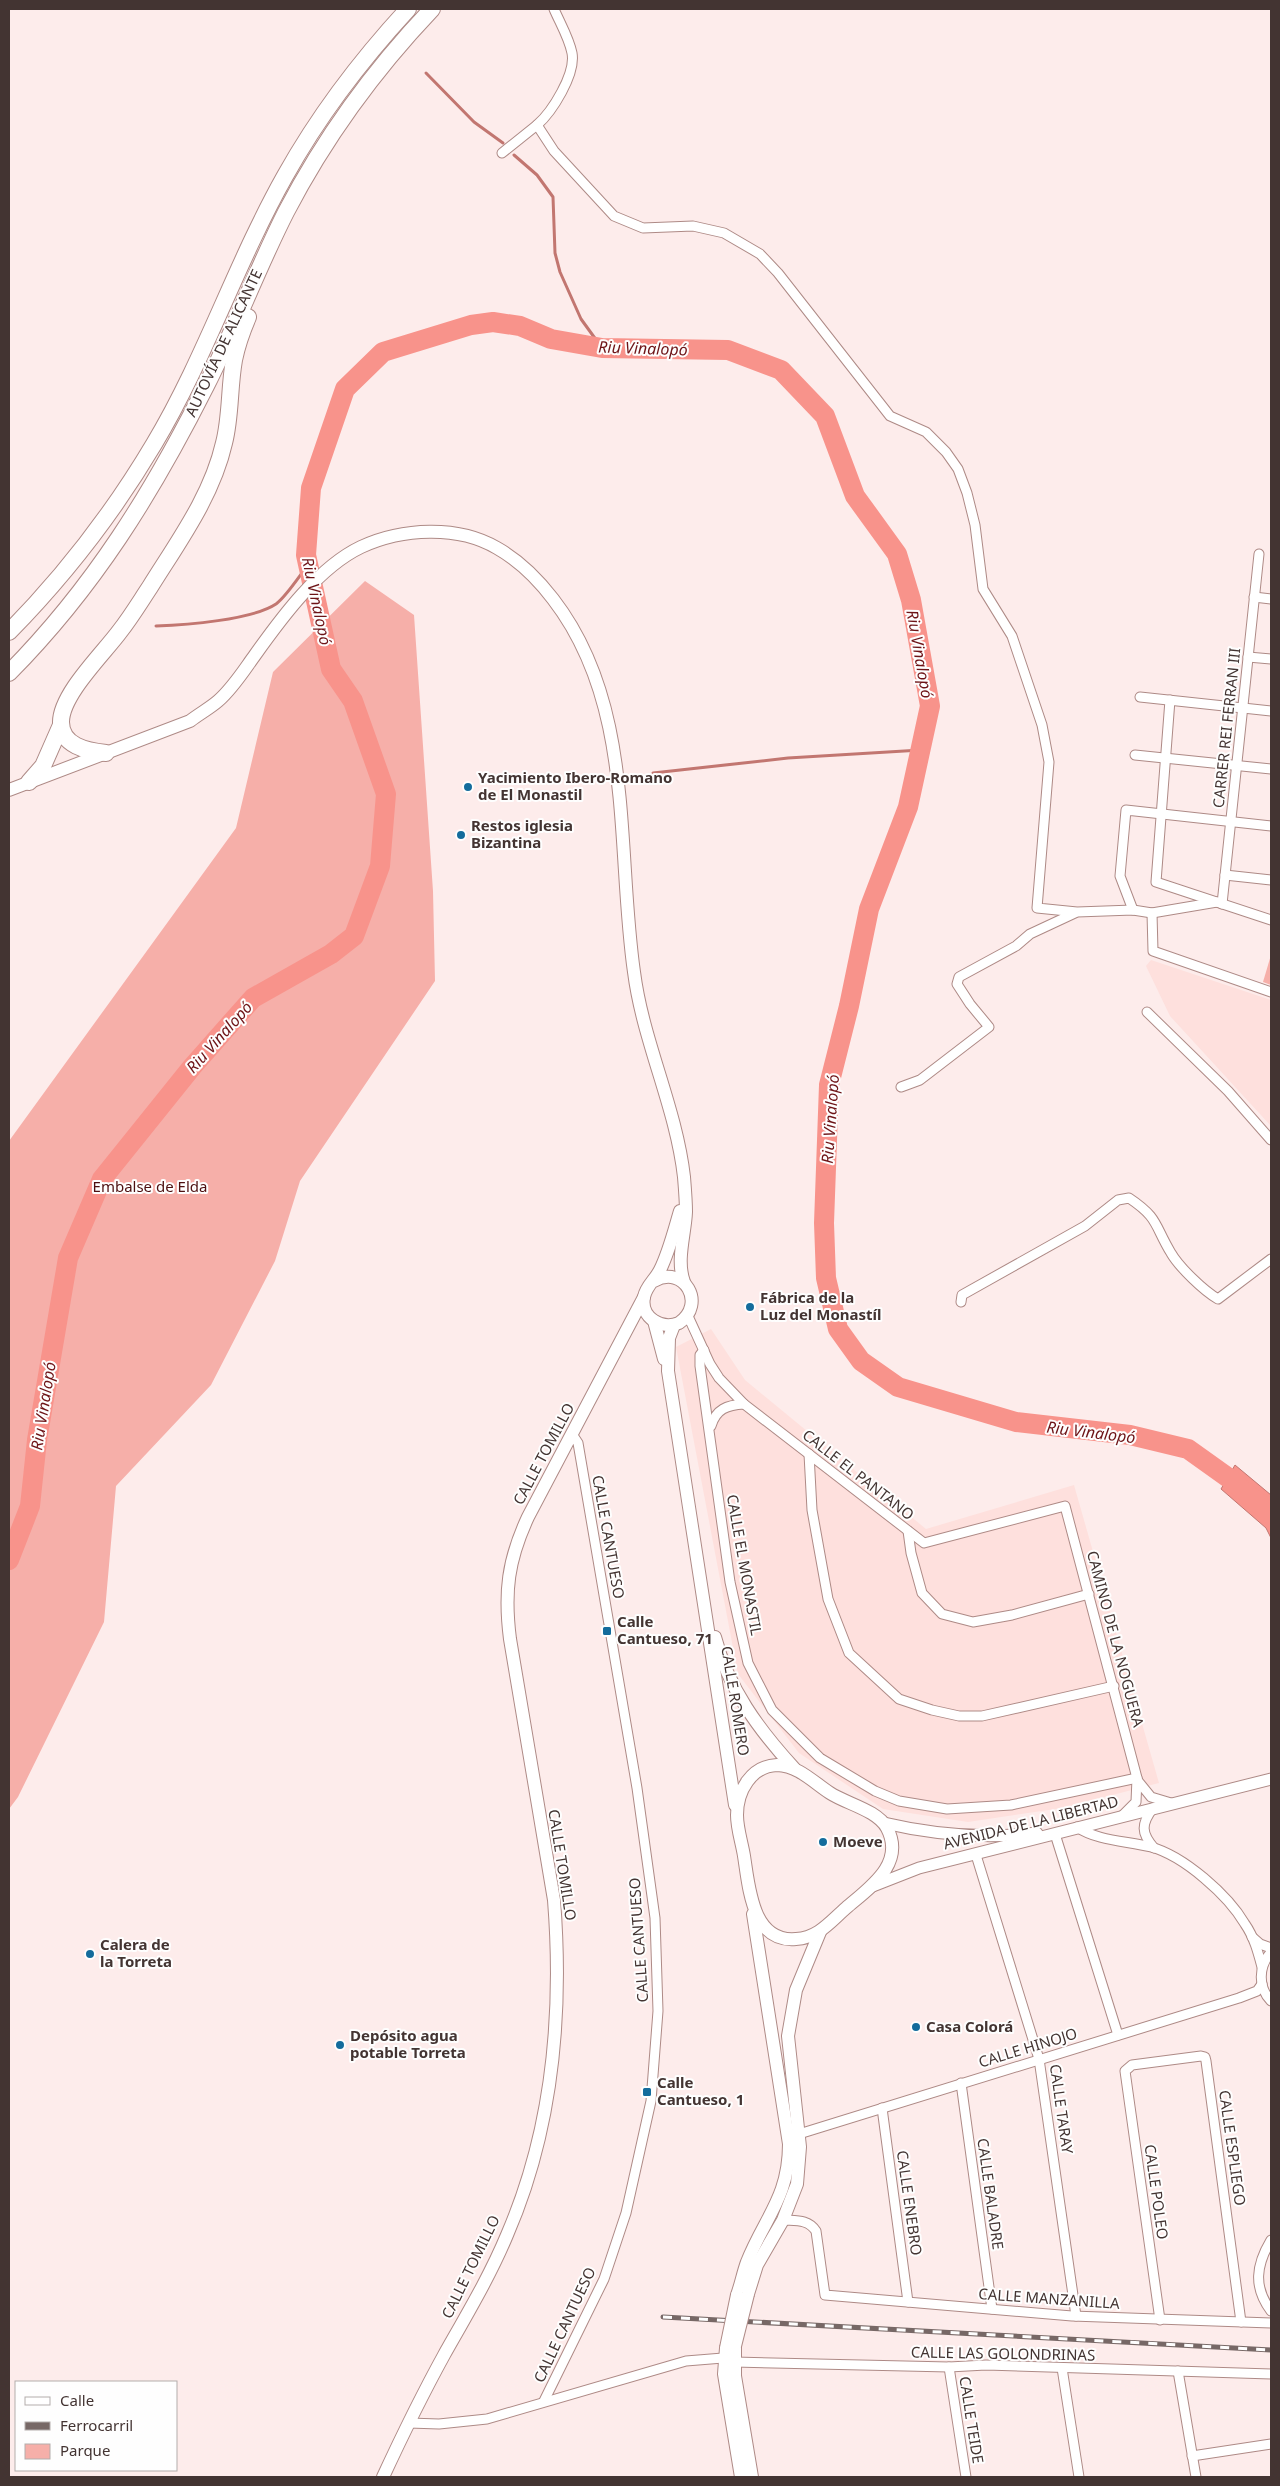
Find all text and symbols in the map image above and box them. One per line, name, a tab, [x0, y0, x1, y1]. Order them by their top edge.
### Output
street label: AUTOVÍA DE ALICANTE	[180, 266, 266, 420]
water label: Riu Vinalopó	[598, 335, 688, 361]
water label: Riu Vinalopó	[297, 555, 337, 647]
water label: Riu Vinalopó	[901, 608, 939, 700]
street label: CARRER REI FERRAN III	[1208, 647, 1244, 809]
place label: Yacimiento Ibero-Romano de El Monastil	[478, 767, 672, 804]
marker: Yacimiento Ibero-Romano de El Monastil	[462, 781, 474, 793]
place label: Restos iglesia Bizantina	[471, 815, 573, 852]
marker: Restos iglesia Bizantina	[455, 829, 467, 841]
water label: Riu Vinalopó	[181, 996, 257, 1078]
water label: Riu Vinalopó	[816, 1074, 844, 1164]
park label: Embalse de Elda	[93, 1176, 207, 1196]
place label: Fábrica de la Luz del Monastíl	[760, 1287, 882, 1324]
marker: Fábrica de la Luz del Monastíl	[744, 1301, 756, 1313]
water label: Riu Vinalopó	[25, 1360, 61, 1452]
street label: CALLE TOMILLO	[508, 1399, 578, 1508]
water label: Riu Vinalopó	[1045, 1416, 1137, 1448]
street label: CALLE EL PANTANO	[799, 1424, 919, 1524]
street label: CALLE CANTUESO	[588, 1473, 630, 1600]
street label: CALLE EL MONASTIL	[723, 1493, 767, 1637]
street label: CAMINO DE LA NOGUERA	[1083, 1548, 1149, 1729]
place label: Calle Cantueso, 71	[617, 1611, 713, 1648]
marker: Calle Cantueso, 71	[601, 1625, 613, 1637]
street label: CALLE ROMERO	[717, 1644, 755, 1757]
street label: AVENIDA DE LA LIBERTAD	[941, 1791, 1120, 1853]
street label: CALLE TOMILLO	[544, 1808, 582, 1922]
place label: Moeve	[833, 1831, 883, 1851]
marker: Moeve	[817, 1836, 829, 1848]
street label: CALLE CANTUESO	[624, 1877, 652, 2003]
place label: Calera de la Torreta	[100, 1934, 172, 1971]
marker: Calera de la Torreta	[84, 1948, 96, 1960]
place label: Casa Colorá	[926, 2016, 1013, 2036]
marker: Casa Colorá	[910, 2021, 922, 2033]
street label: CALLE HINOJO	[976, 2023, 1079, 2072]
place label: Depósito agua potable Torreta	[350, 2025, 466, 2062]
marker: Depósito agua potable Torreta	[334, 2039, 346, 2051]
street label: CALLE TARAY	[1046, 2063, 1078, 2156]
place label: Calle Cantueso, 1	[657, 2072, 744, 2109]
marker: Calle Cantueso, 1	[641, 2086, 653, 2098]
street label: CALLE ESPLIEGO	[1215, 2089, 1251, 2207]
street label: CALLE BALADRE	[973, 2137, 1009, 2251]
street label: CALLE POLEO	[1140, 2143, 1174, 2241]
street label: CALLE ENEBRO	[893, 2149, 927, 2257]
street label: CALLE TOMILLO	[436, 2212, 504, 2322]
street label: CALLE CANTUESO	[529, 2264, 600, 2385]
street label: CALLE MANZANILLA	[978, 2283, 1121, 2313]
street label: CALLE LAS GOLONDRINAS	[911, 2341, 1095, 2365]
street label: CALLE TEIDE	[955, 2375, 989, 2465]
legend	[15, 2381, 178, 2471]
text: Calle	[60, 2390, 94, 2410]
text: Ferrocarril	[60, 2415, 133, 2435]
text: Parque	[60, 2440, 110, 2460]

